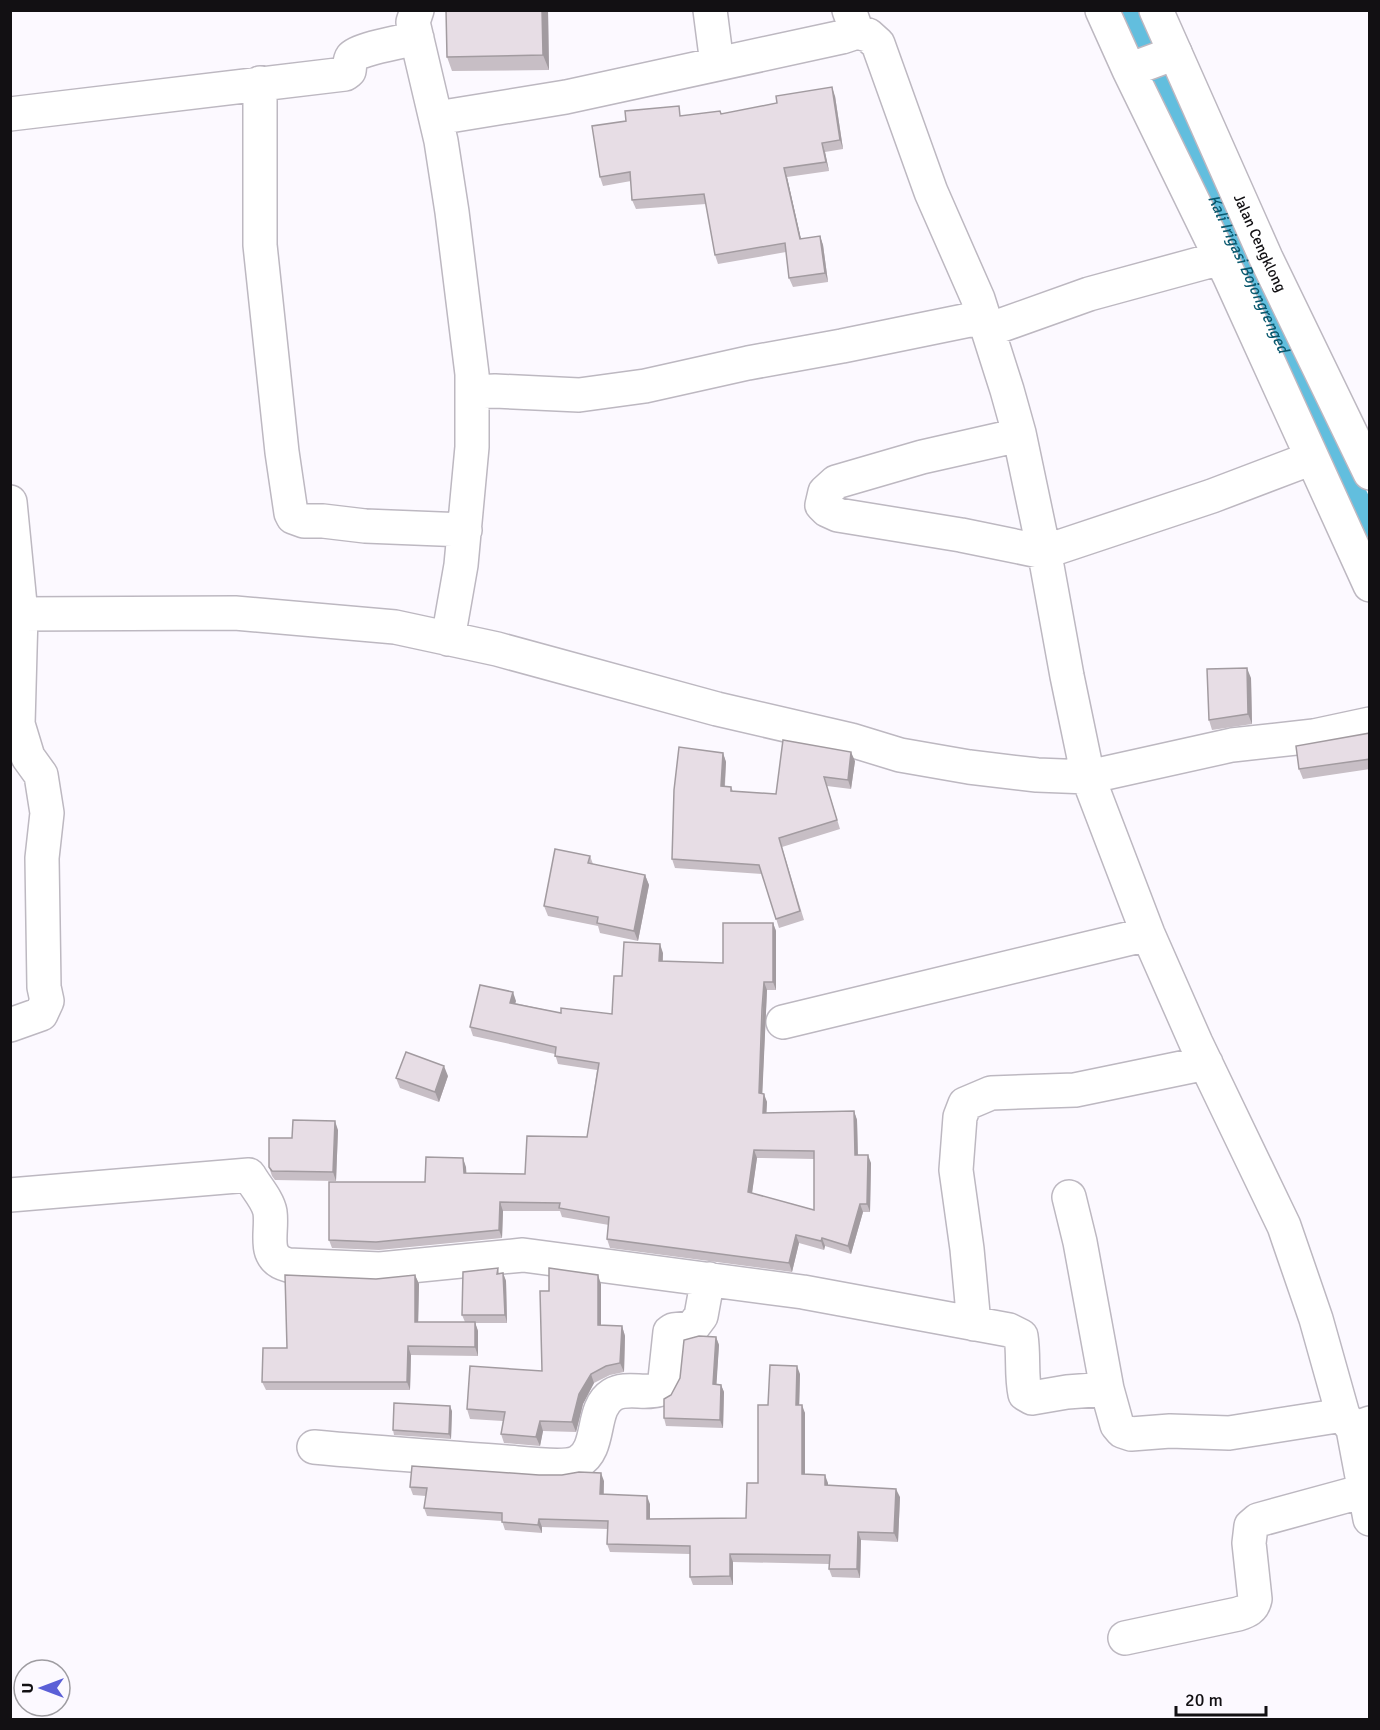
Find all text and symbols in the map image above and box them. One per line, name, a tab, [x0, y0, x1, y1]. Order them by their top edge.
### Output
street label: Jalan Cengklong	[1230, 191, 1290, 295]
water label: Kali Irigasi Bojongrenged	[1203, 192, 1294, 359]
north arrow	[12, 1658, 72, 1718]
scale bar	[1176, 1679, 1266, 1717]
text: U	[18, 1683, 38, 1693]
text: 20 m	[1185, 1689, 1223, 1711]

